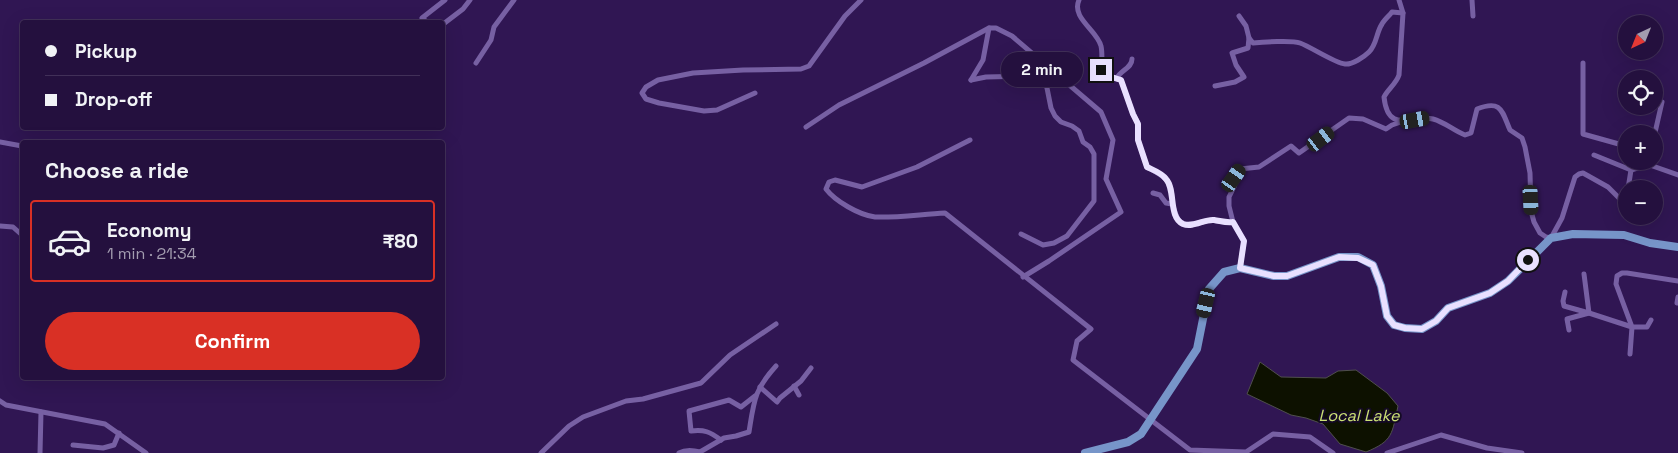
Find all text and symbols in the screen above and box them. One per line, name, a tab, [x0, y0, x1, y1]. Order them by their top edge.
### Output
north arrow	[1618, 15, 1662, 60]
map controls	[1618, 15, 1663, 225]
text: Pickup	[75, 39, 137, 64]
callout: 2 min	[1001, 52, 1084, 88]
text: 2 min	[1021, 59, 1063, 80]
route end	[1090, 59, 1112, 81]
button: locate	[1618, 70, 1663, 115]
text: Drop-off	[75, 87, 153, 112]
car	[1398, 110, 1431, 130]
car	[1304, 124, 1337, 154]
button: +	[1618, 125, 1663, 170]
text: Choose a ride	[45, 156, 189, 184]
car	[1219, 161, 1248, 195]
button: −	[1618, 180, 1663, 225]
car	[1522, 185, 1539, 215]
text: Economy	[107, 218, 191, 243]
icon: car	[47, 219, 92, 264]
text: ₹80	[382, 229, 418, 254]
text: 1 min · 21:34	[107, 243, 197, 264]
route start	[1517, 249, 1539, 271]
car	[1195, 287, 1216, 319]
button: Confirm	[45, 312, 420, 370]
water label: Local Lake	[1319, 405, 1400, 426]

